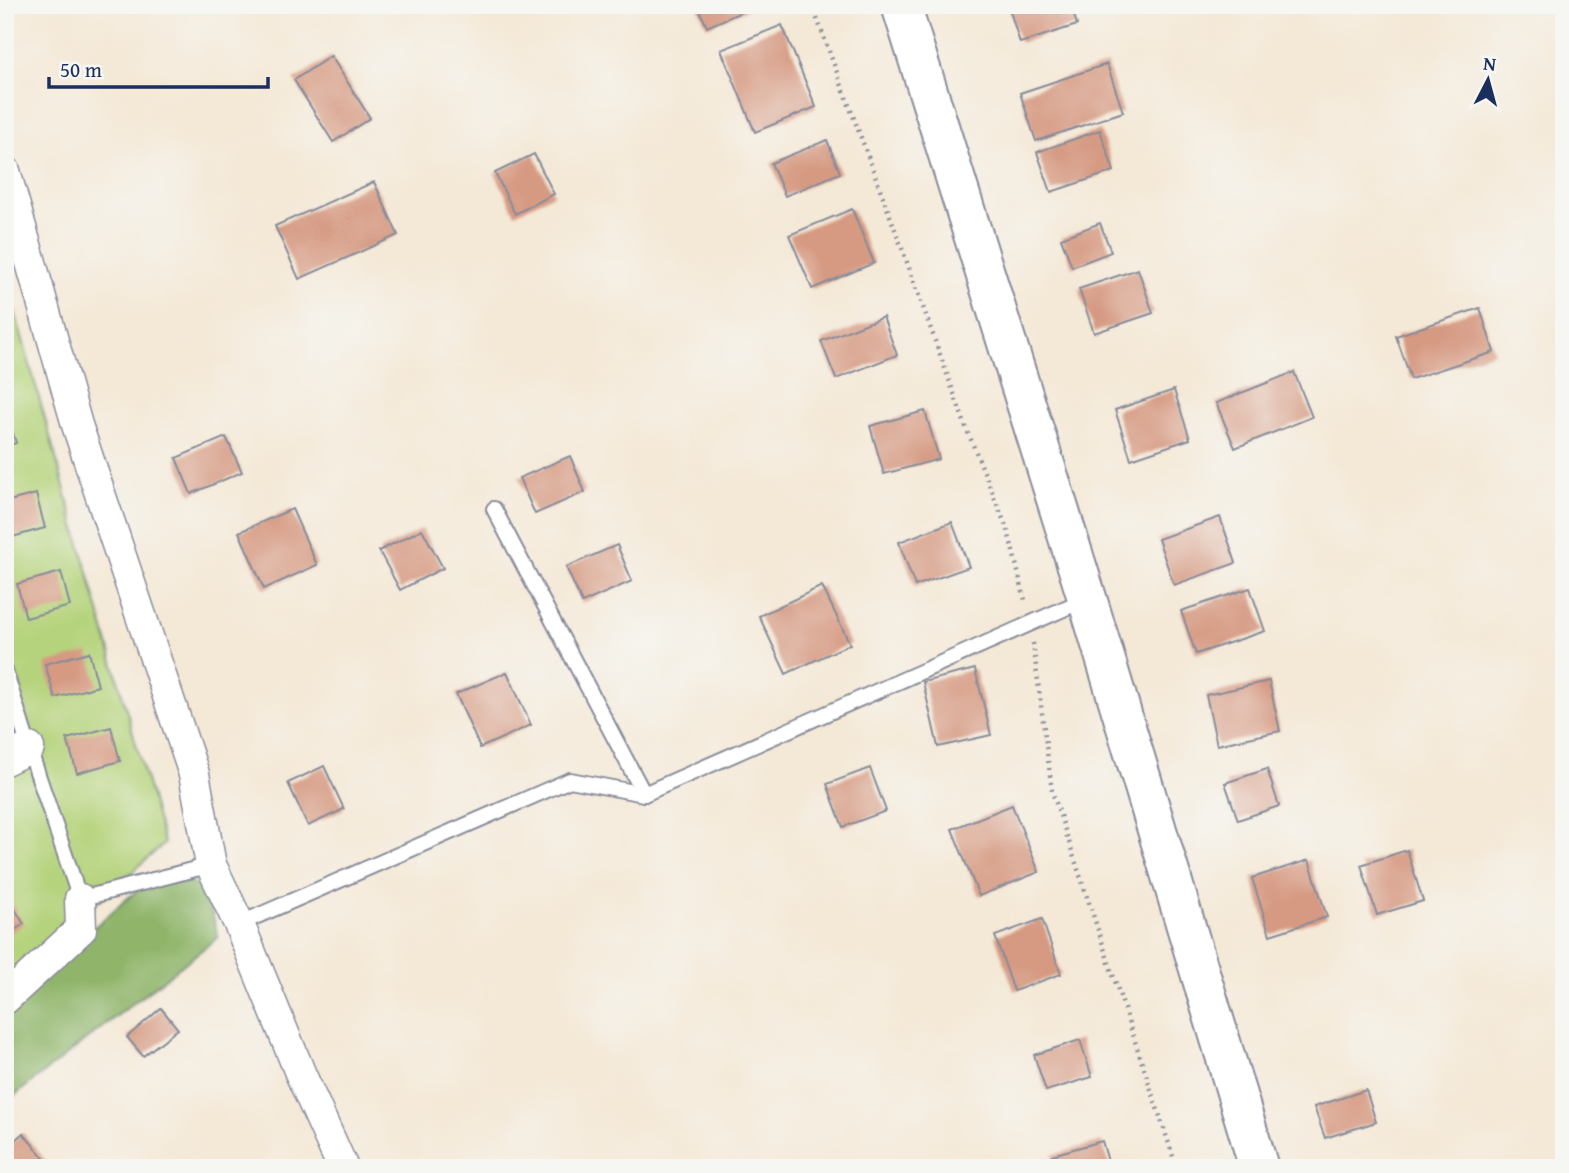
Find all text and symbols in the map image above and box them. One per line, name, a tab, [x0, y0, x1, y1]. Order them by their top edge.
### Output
scale bar	[49, 46, 268, 90]
north arrow	[1454, 46, 1524, 116]
text: N	[1482, 49, 1498, 78]
text: 50 m	[60, 54, 102, 85]

